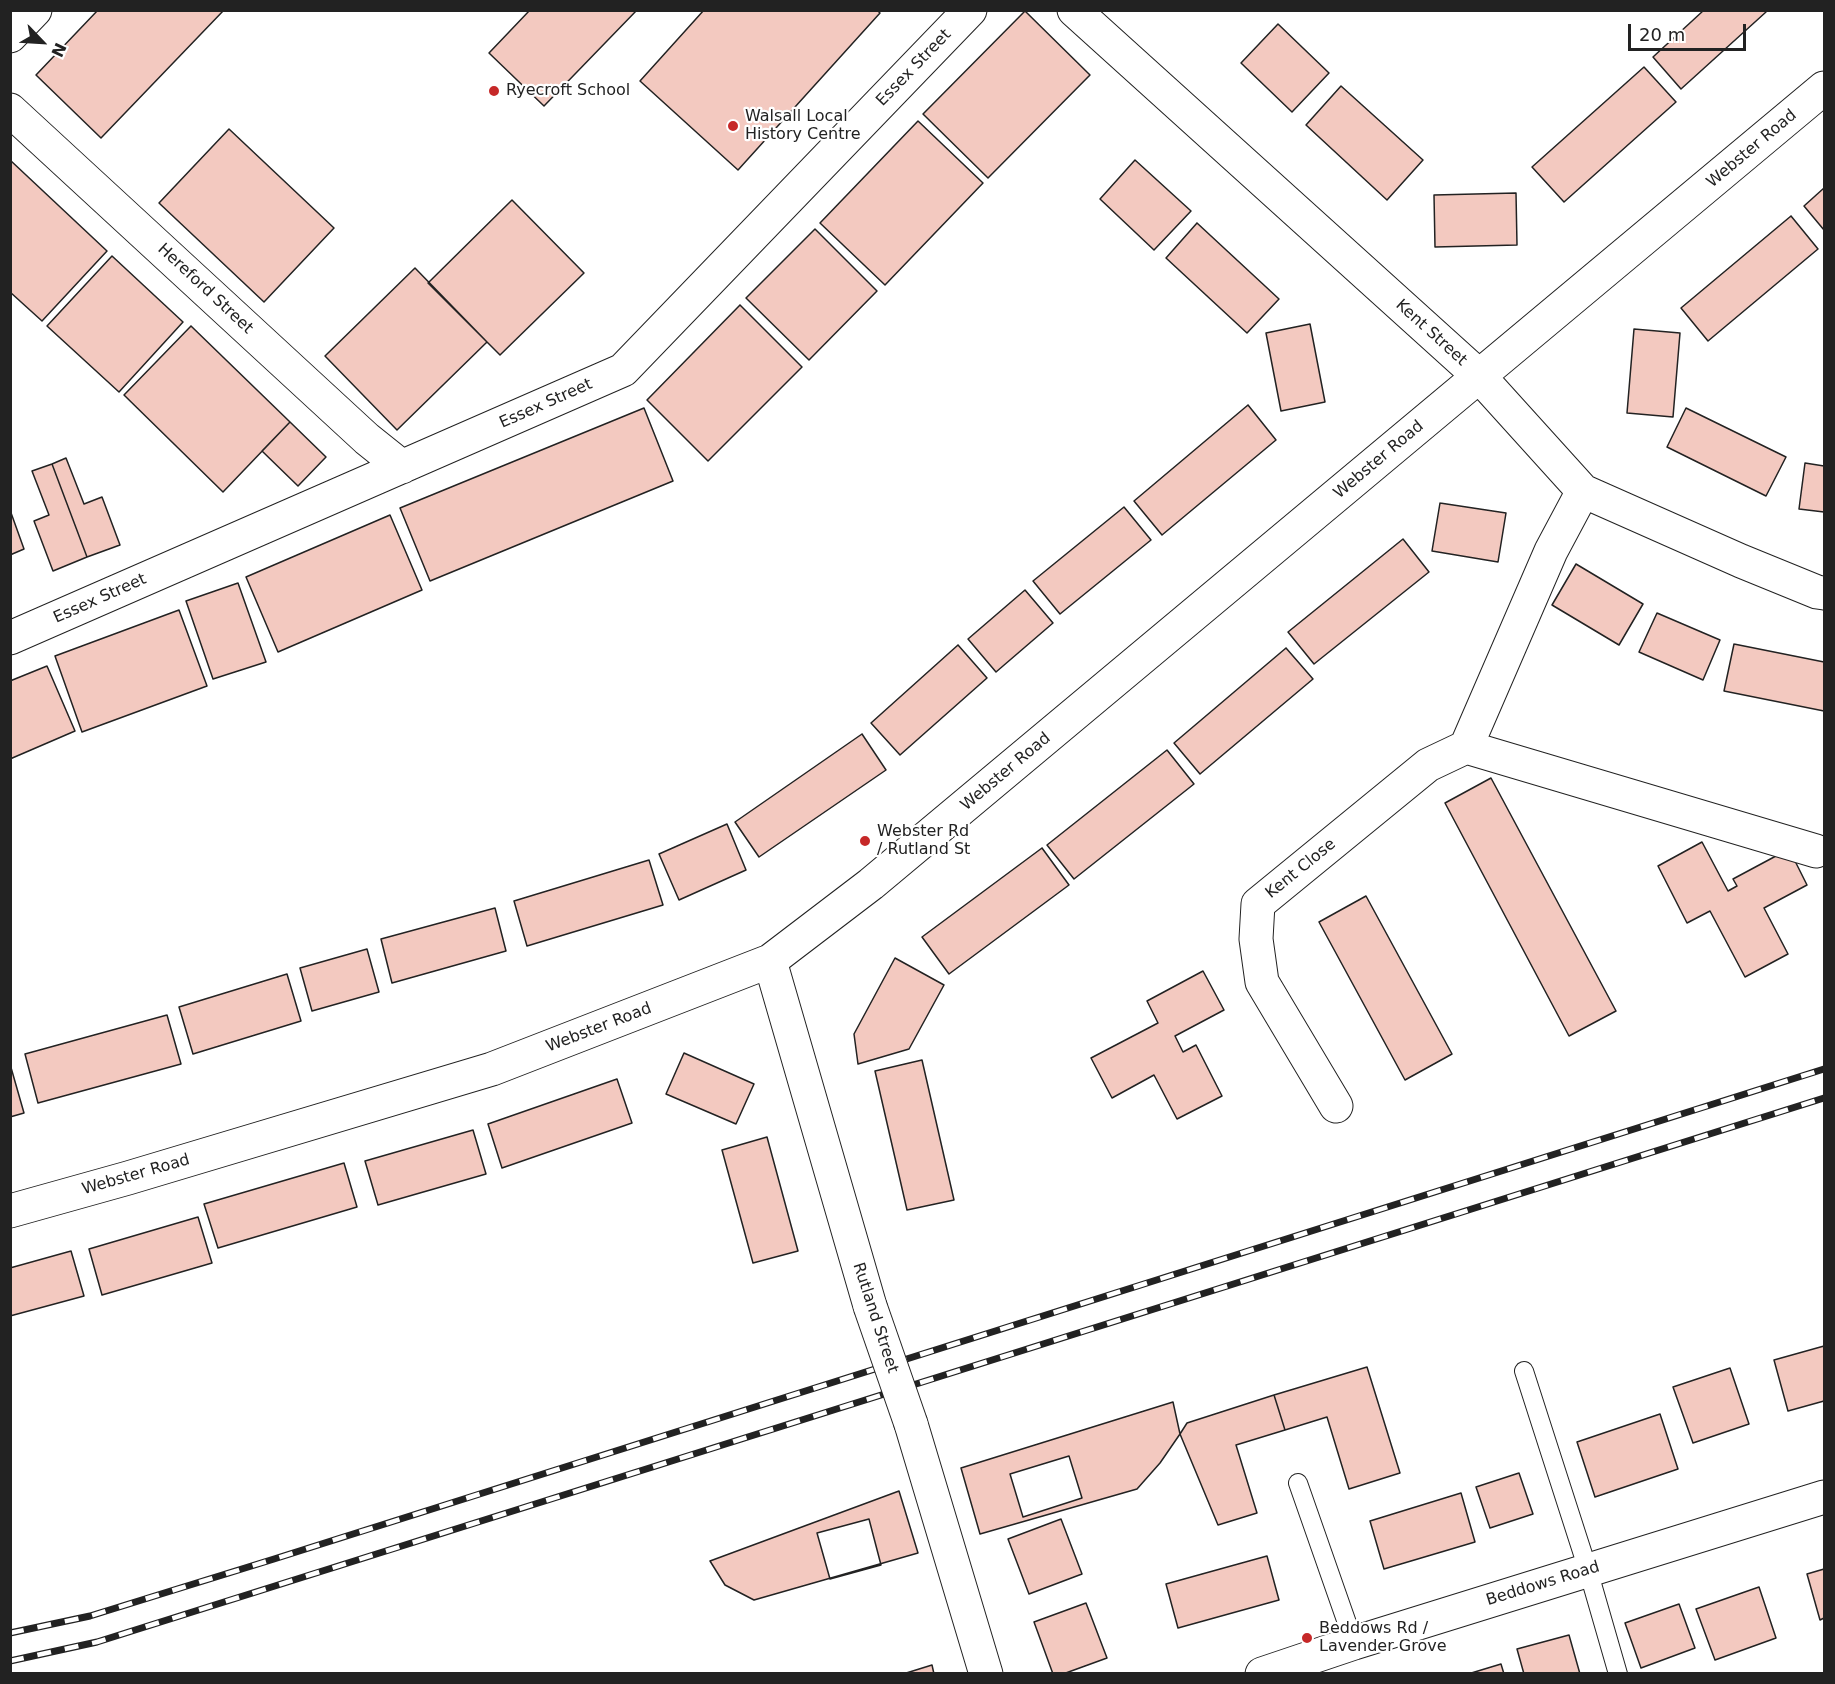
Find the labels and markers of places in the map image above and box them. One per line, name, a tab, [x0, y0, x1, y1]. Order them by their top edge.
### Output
place label: Ryecroft School	[506, 81, 630, 101]
marker: Ryecroft School	[487, 84, 501, 98]
place label: Walsall Local History Centre	[745, 107, 861, 145]
marker: Walsall Local History Centre	[726, 119, 740, 133]
place label: Webster Rd / Rutland St	[877, 822, 970, 860]
marker: Webster Rd / Rutland St	[858, 834, 872, 848]
place label: Beddows Rd / Lavender Grove	[1319, 1619, 1447, 1657]
marker: Beddows Rd / Lavender Grove	[1300, 1631, 1314, 1645]

